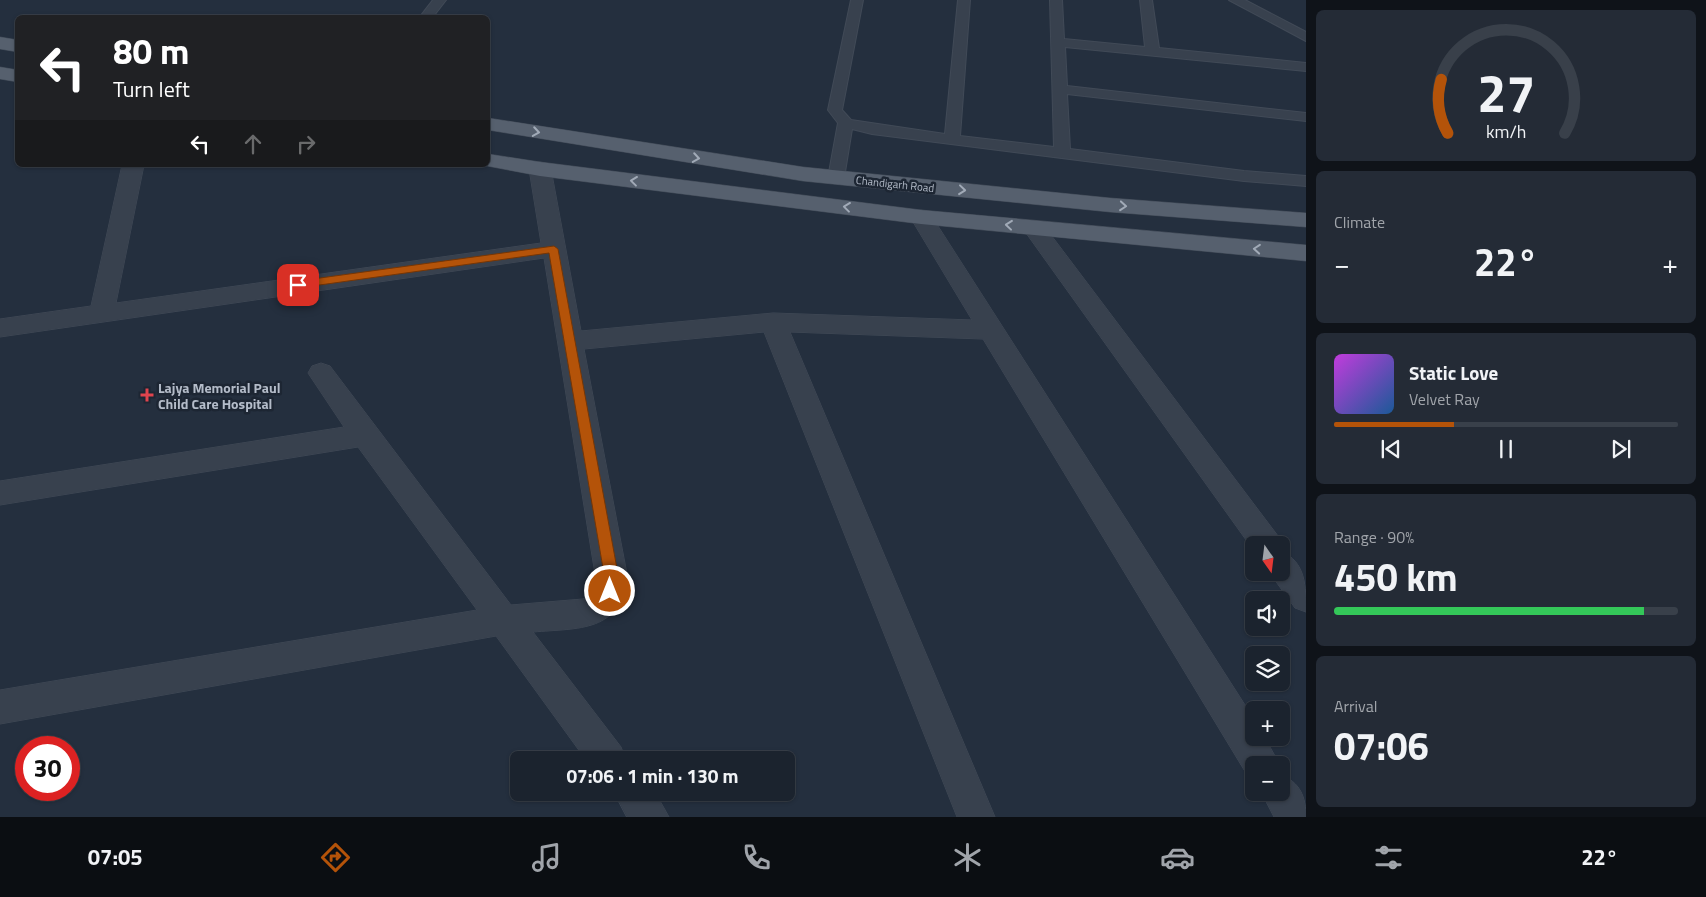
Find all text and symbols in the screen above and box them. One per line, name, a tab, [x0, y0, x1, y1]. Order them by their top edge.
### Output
text: 80 m	[113, 24, 189, 78]
icon: left	[30, 35, 95, 100]
text: 27	[1477, 53, 1535, 132]
text: Turn left	[113, 72, 190, 106]
text: km/h	[1486, 118, 1526, 145]
one-way arrow	[531, 127, 540, 137]
icon: left	[186, 130, 214, 158]
icon: ahead	[239, 130, 267, 158]
icon: right	[292, 130, 320, 158]
one-way arrow	[692, 152, 700, 162]
street label: Chandigarh Road	[855, 172, 935, 196]
one-way arrow	[629, 176, 637, 187]
one-way arrow	[958, 184, 966, 195]
one-way arrow	[1120, 200, 1128, 211]
one-way arrow	[843, 203, 851, 213]
text: Climate	[1334, 210, 1385, 234]
one-way arrow	[1004, 220, 1012, 231]
text: 22°	[1474, 233, 1538, 291]
text: −	[1334, 242, 1350, 285]
text: +	[1662, 242, 1678, 285]
one-way arrow	[1253, 243, 1261, 254]
pin	[277, 264, 319, 306]
icon: arrive	[284, 271, 312, 299]
text: Static Love	[1409, 358, 1498, 387]
place label: Lajya Memorial Paul Child Care Hospital	[158, 377, 280, 414]
text: Velvet Ray	[1409, 387, 1480, 411]
marker: Lajya Memorial Paul Child Care Hospital	[140, 388, 154, 402]
icon: previous	[1377, 435, 1405, 463]
icon: pause	[1492, 435, 1520, 463]
icon: next	[1607, 435, 1635, 463]
text: Range · 90%	[1334, 525, 1414, 549]
north arrow	[1245, 536, 1290, 581]
map controls	[1245, 536, 1290, 801]
text: 450 km	[1334, 548, 1458, 606]
position arrow	[583, 564, 635, 616]
button: sound	[1245, 591, 1290, 636]
button: layers	[1245, 646, 1290, 691]
text: Arrival	[1334, 694, 1377, 718]
button: +	[1245, 701, 1290, 746]
text: 07:06	[1334, 717, 1429, 775]
speed limit sign: 30	[15, 736, 80, 801]
button: −	[1245, 756, 1290, 801]
text: 07:06 · 1 min · 130 m	[566, 761, 739, 790]
text: 07:05	[88, 840, 143, 874]
icon: directions	[318, 840, 353, 875]
icon: music	[529, 840, 564, 875]
icon: phone	[739, 840, 774, 875]
icon: climate	[950, 840, 985, 875]
icon: car	[1160, 840, 1195, 875]
icon: filters	[1371, 840, 1406, 875]
text: 22°	[1581, 840, 1618, 874]

